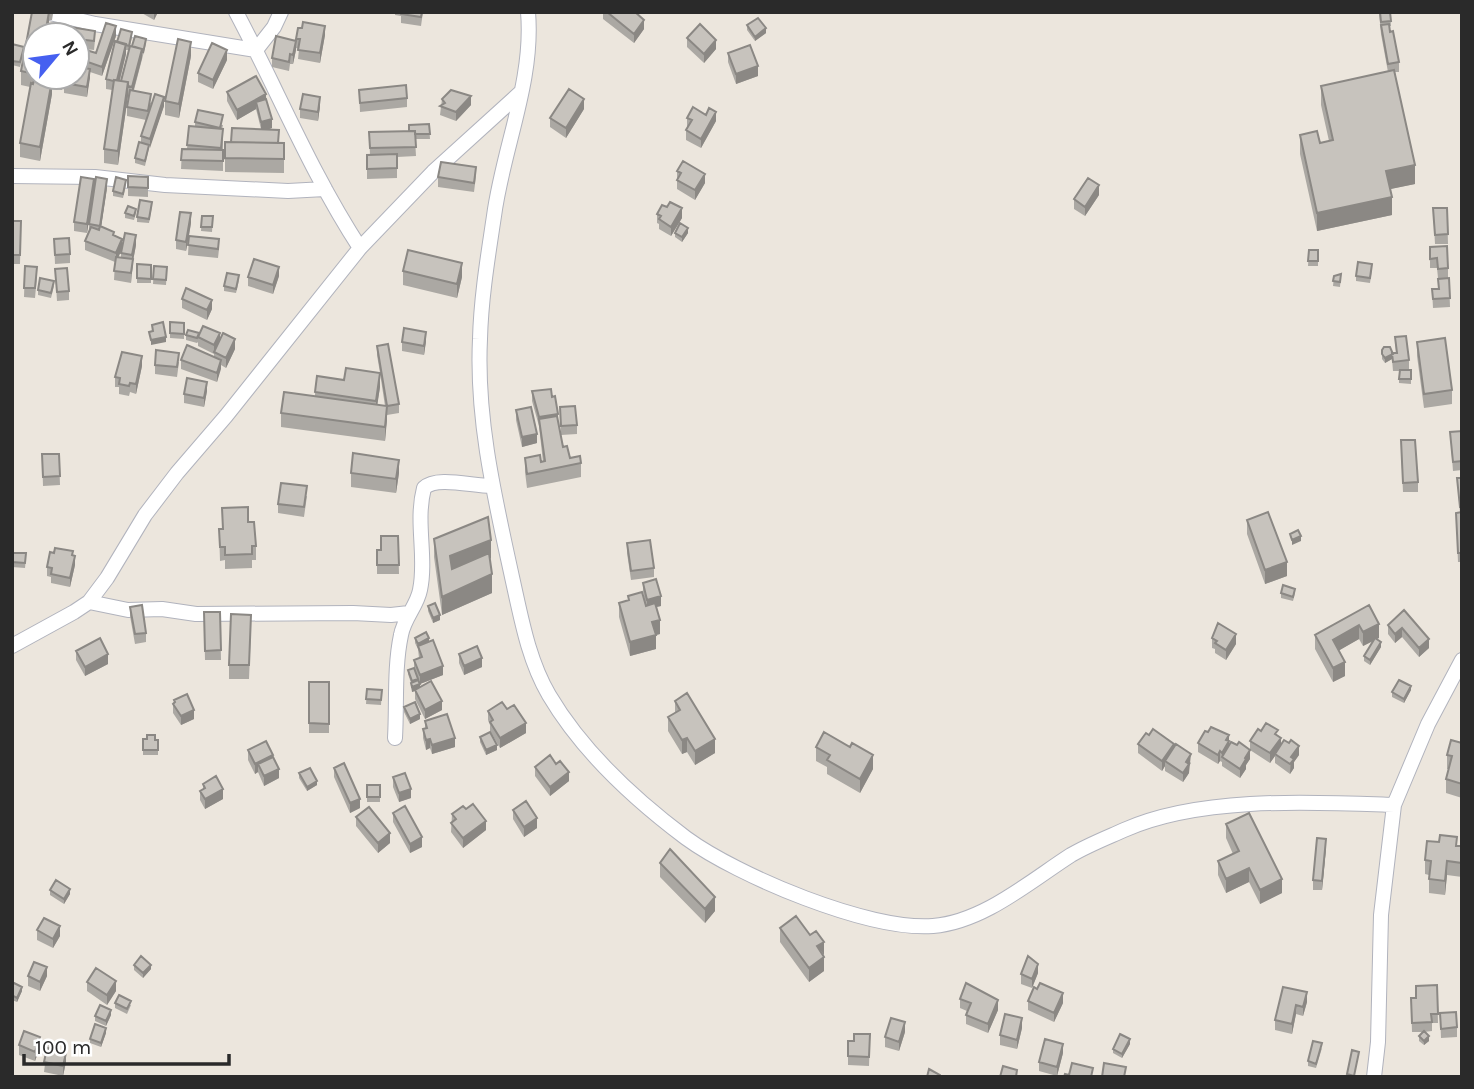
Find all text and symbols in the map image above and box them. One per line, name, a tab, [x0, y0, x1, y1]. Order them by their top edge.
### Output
north arrow	[21, 21, 91, 91]
text: N	[57, 37, 83, 60]
scale bar	[24, 1023, 229, 1066]
text: 100 m	[35, 1035, 92, 1059]

